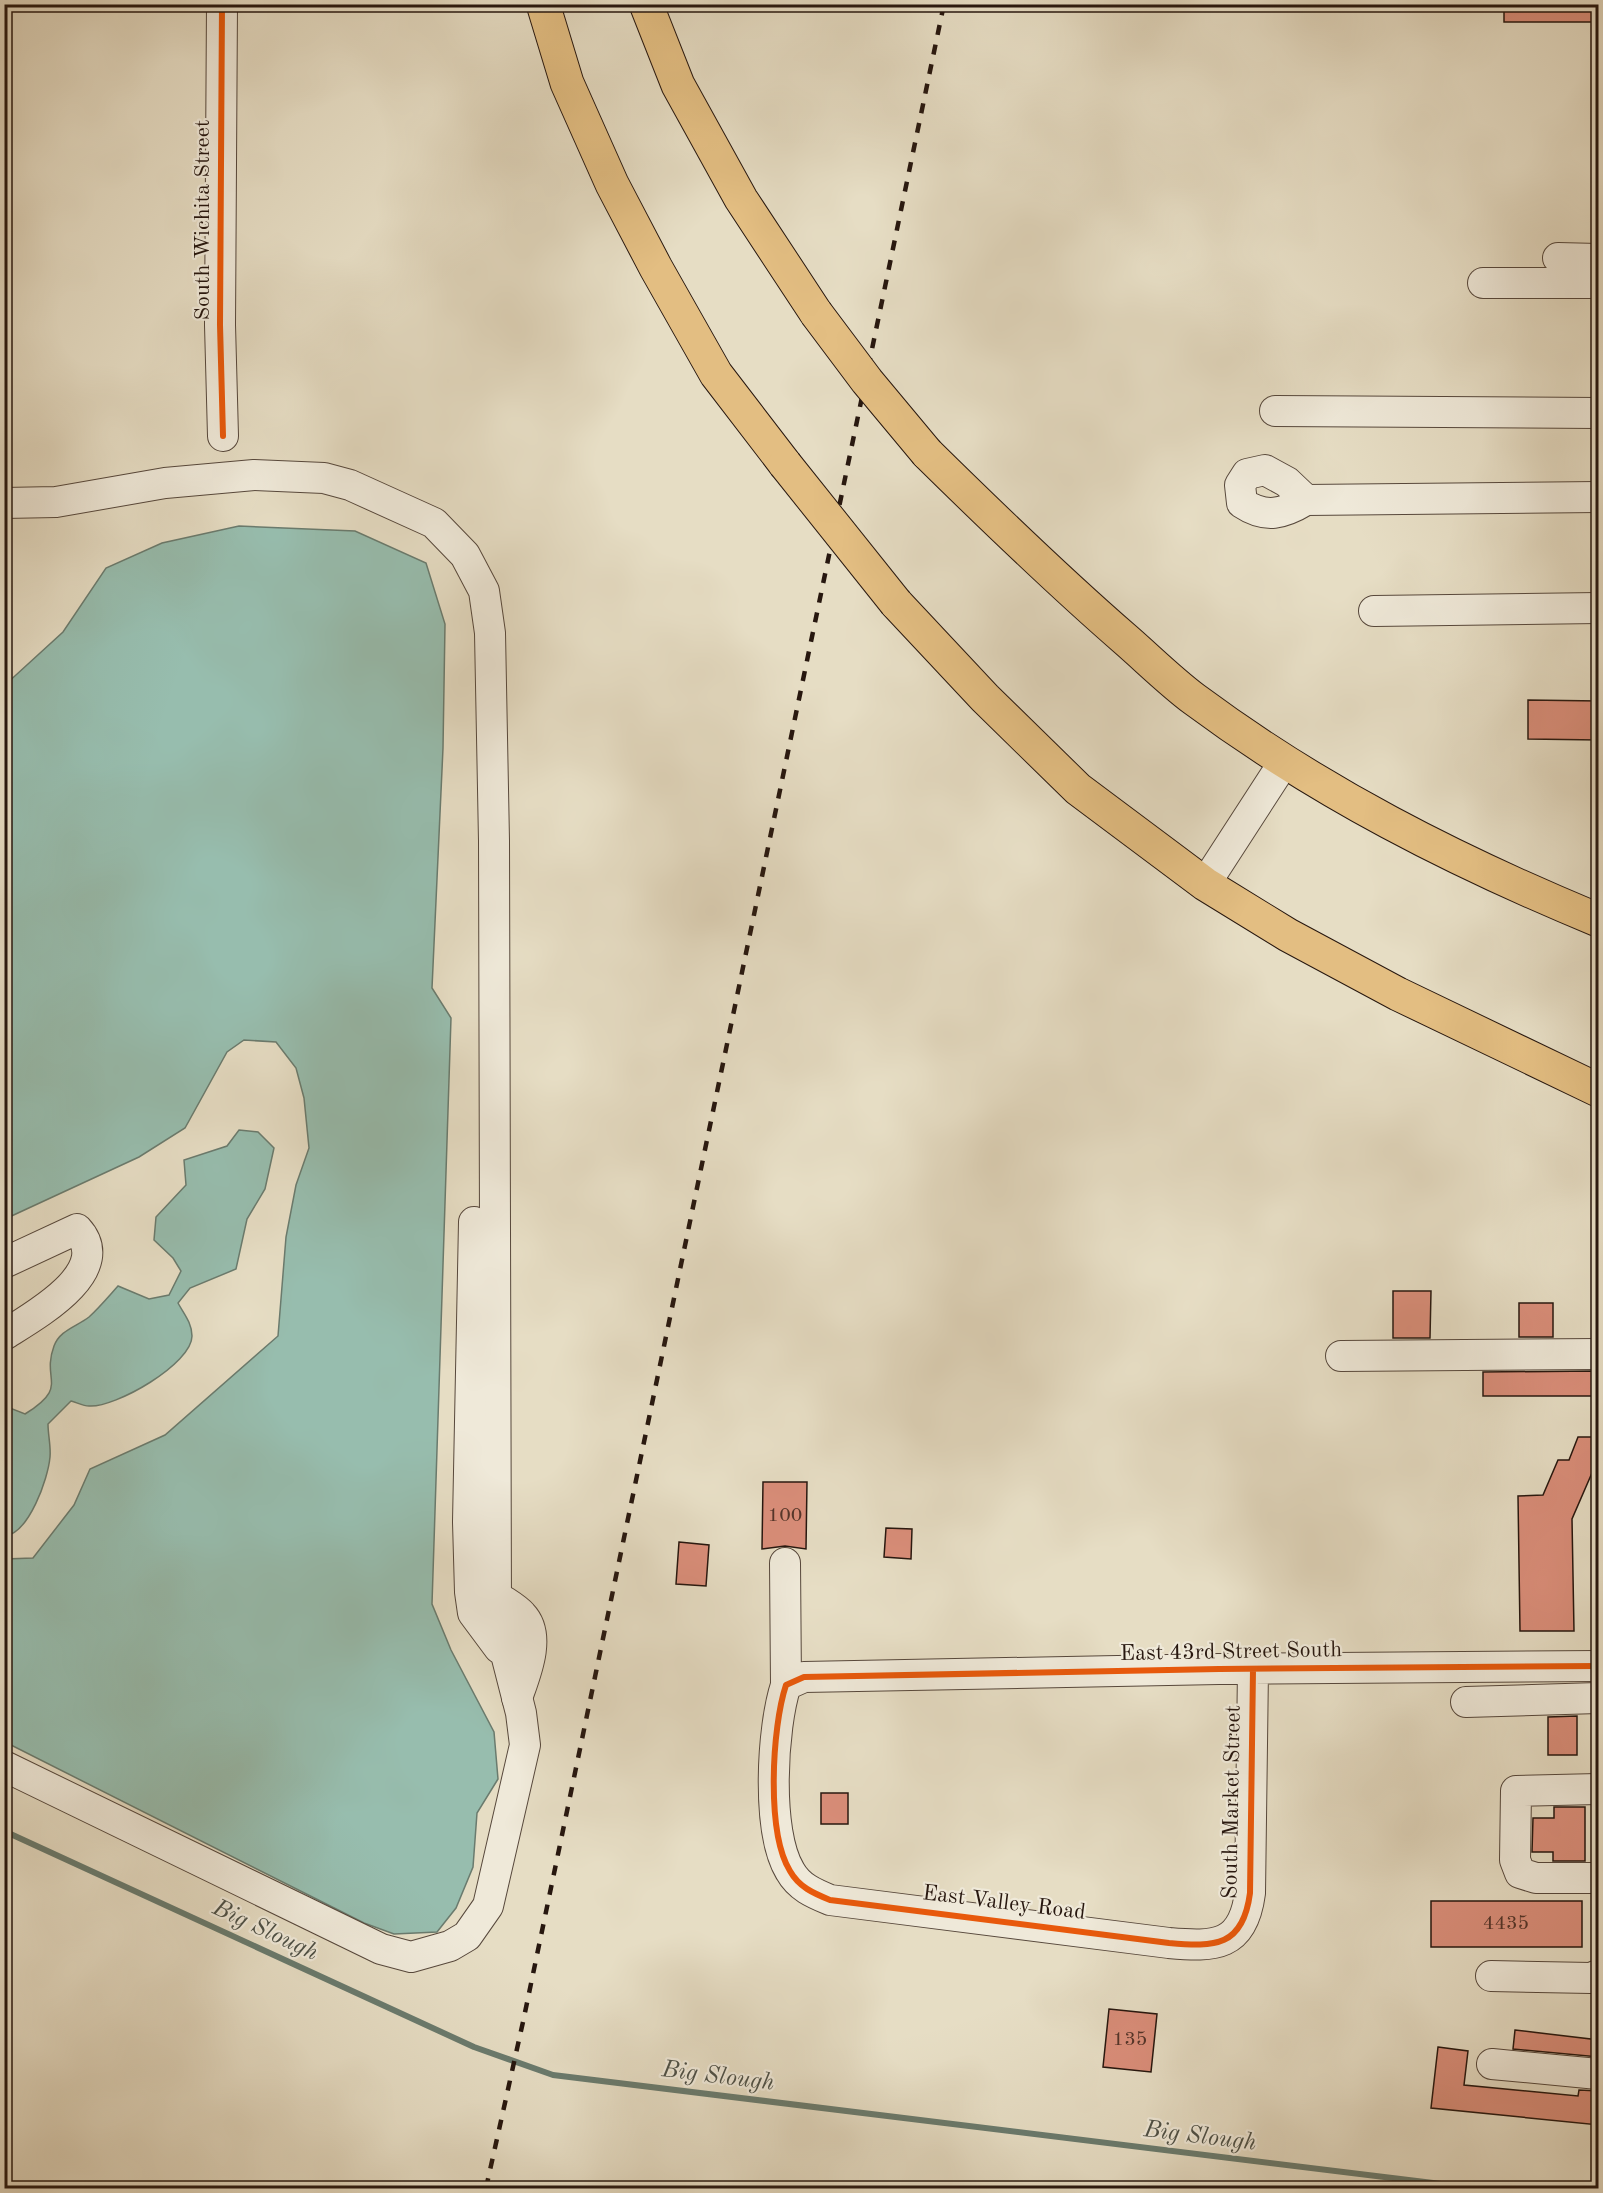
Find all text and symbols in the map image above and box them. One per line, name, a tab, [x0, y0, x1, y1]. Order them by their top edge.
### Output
street label: South Wichita Street	[192, 119, 214, 321]
house number: 100	[768, 1506, 802, 1526]
street label: East 43rd Street South	[1120, 1639, 1342, 1665]
street label: South Market Street	[1219, 1705, 1245, 1899]
street label: East Valley Road	[921, 1882, 1087, 1924]
water label: Big Slough	[208, 1896, 321, 1966]
house number: 4435	[1483, 1914, 1529, 1934]
house number: 135	[1113, 2030, 1147, 2050]
water label: Big Slough	[659, 2058, 776, 2096]
water label: Big Slough	[1141, 2118, 1258, 2156]

